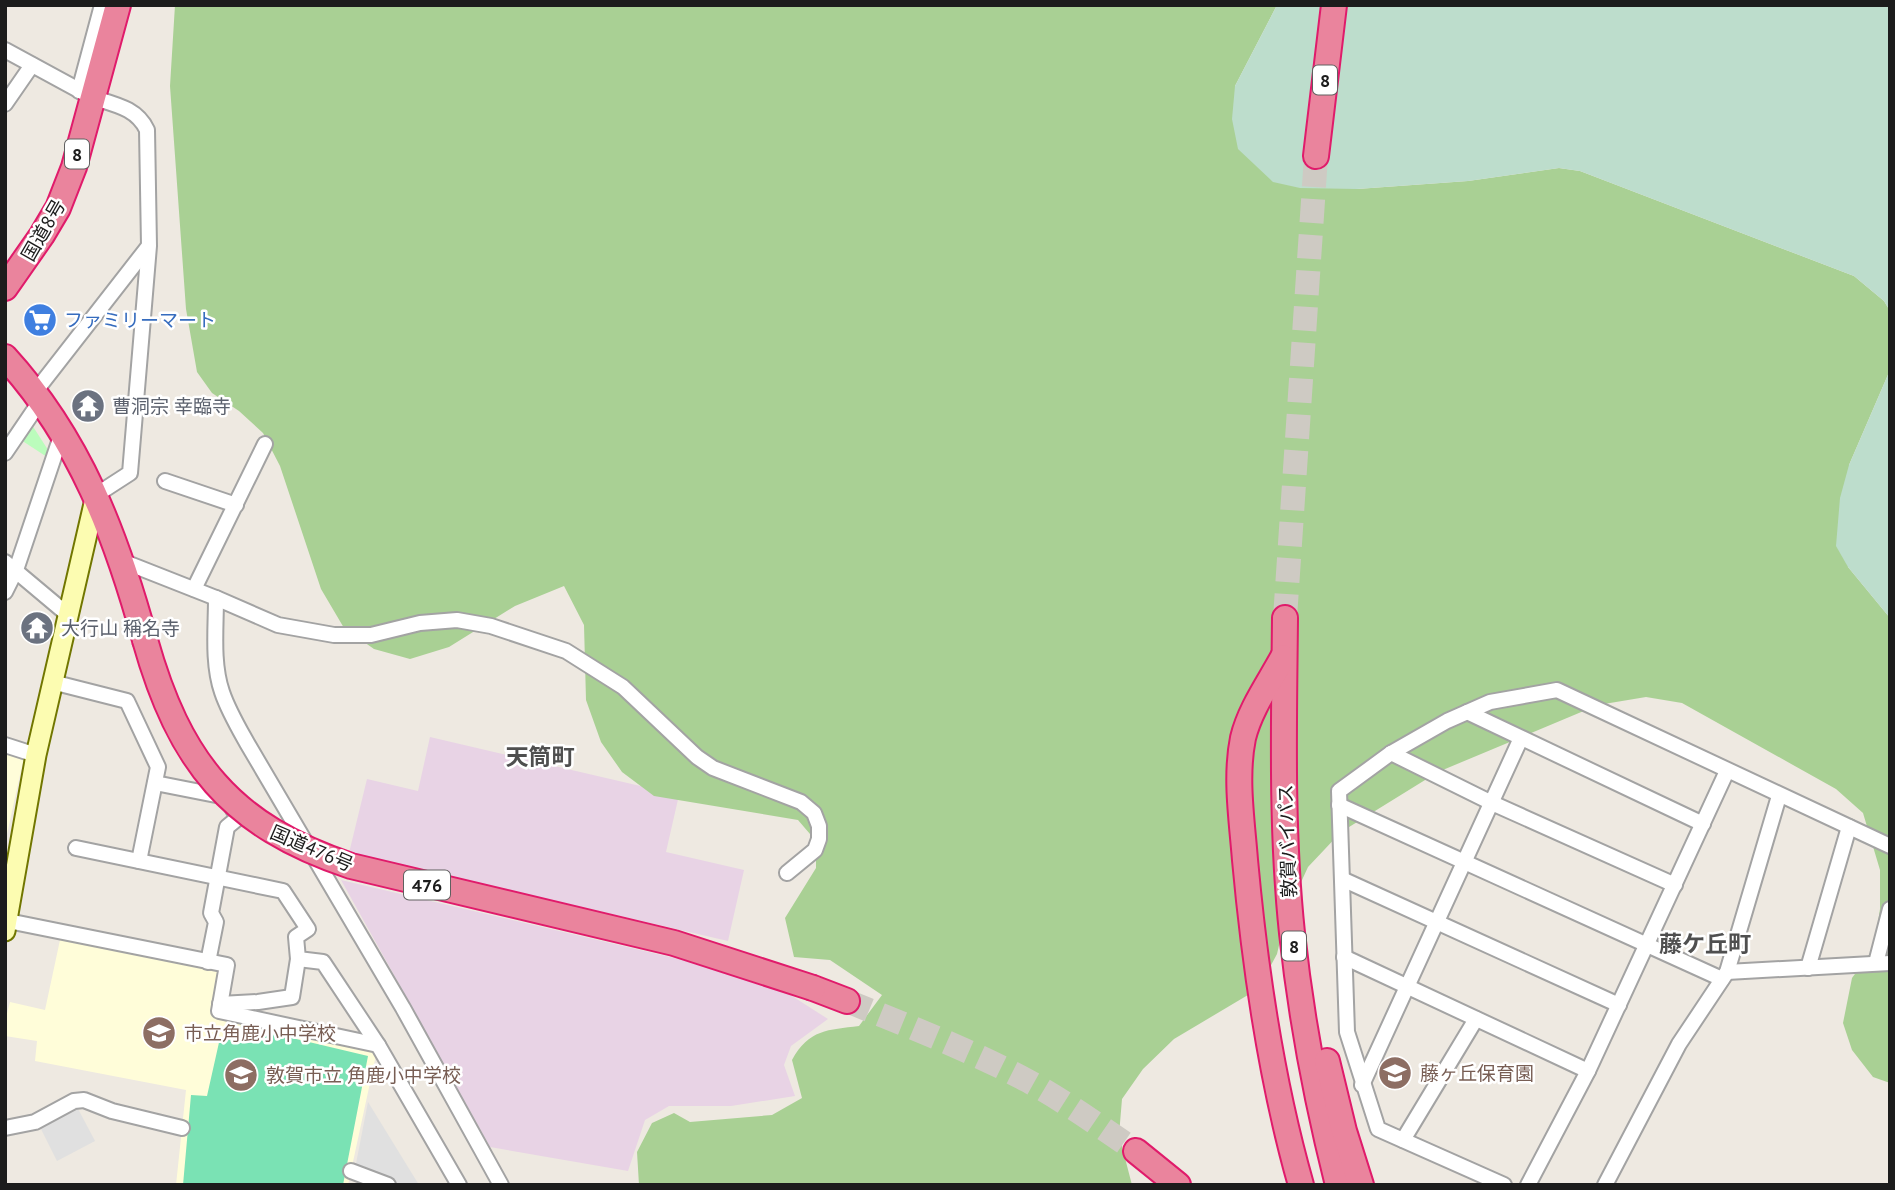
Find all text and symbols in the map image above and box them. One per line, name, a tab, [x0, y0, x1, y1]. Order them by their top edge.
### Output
road number: 8	[1313, 66, 1337, 94]
road number: 8	[65, 140, 89, 168]
street label: 国道8号	[16, 195, 70, 265]
supermarket icon: ファミリーマート	[21, 301, 59, 339]
place label: ファミリーマート	[64, 308, 216, 332]
temple icon: 曹洞宗 幸臨寺	[69, 387, 107, 425]
place label: 曹洞宗 幸臨寺	[112, 394, 231, 418]
temple icon: 大行山 稱名寺	[18, 609, 56, 647]
place label: 大行山 稱名寺	[61, 616, 180, 640]
district label: 天筒町	[506, 742, 575, 771]
street label: 敦賀バイパス	[1273, 784, 1301, 898]
street label: 国道476号	[267, 820, 357, 876]
road number: 476	[404, 870, 450, 900]
district label: 藤ケ丘町	[1659, 929, 1751, 958]
road number: 8	[1282, 931, 1306, 960]
school or university icon: 市立角鹿小中学校	[140, 1014, 178, 1052]
place label: 市立角鹿小中学校	[184, 1021, 336, 1045]
school or university icon: 藤ヶ丘保育園	[1376, 1054, 1414, 1092]
school or university icon: 敦賀市立 角鹿小中学校	[222, 1056, 260, 1094]
place label: 藤ヶ丘保育園	[1420, 1061, 1534, 1085]
place label: 敦賀市立 角鹿小中学校	[266, 1063, 461, 1087]

